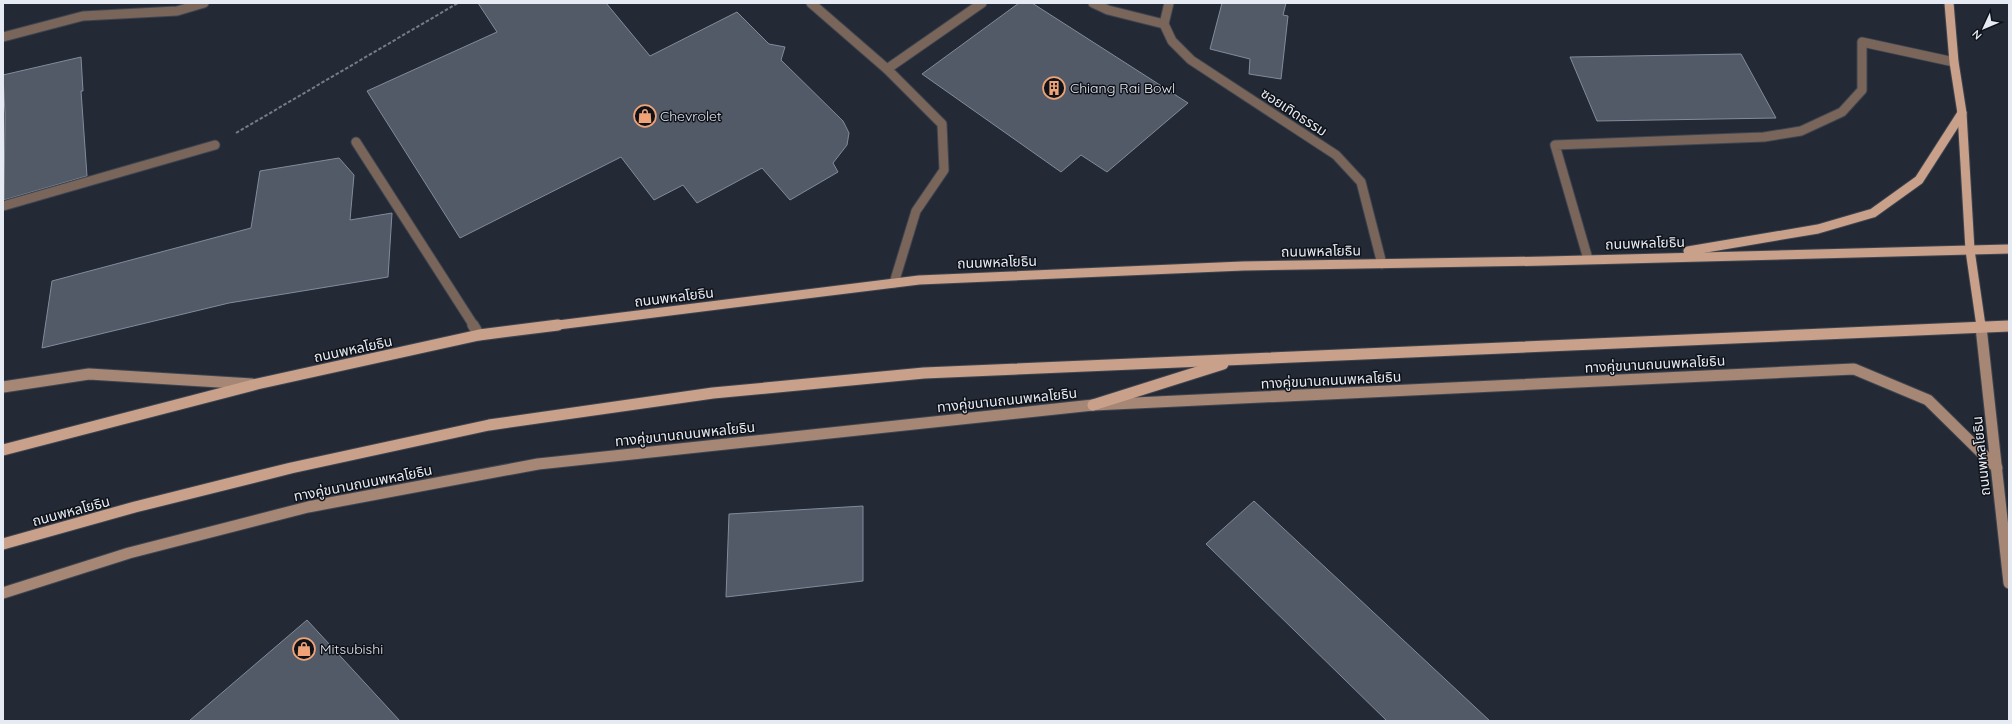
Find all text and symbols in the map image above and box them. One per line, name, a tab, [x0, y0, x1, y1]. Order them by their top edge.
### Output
north arrow	[1964, 8, 2004, 48]
text: N	[1969, 27, 1985, 43]
building icon: Chiang Rai Bowl	[1041, 75, 1067, 101]
place label: Chiang Rai Bowl	[1070, 79, 1175, 97]
street label: ซอยเทิดธรรม	[1258, 84, 1330, 140]
shop icon: Chevrolet	[632, 103, 658, 129]
place label: Chevrolet	[660, 107, 722, 125]
street label: ถนนพหลโยธิน	[1605, 233, 1685, 253]
street label: ถนนพหลโยธิน	[1281, 241, 1361, 261]
street label: ถนนพหลโยธิน	[957, 252, 1037, 272]
street label: ถนนพหลโยธิน	[633, 283, 715, 311]
street label: ถนนพหลโยธิน	[312, 332, 394, 366]
street label: ทางคู่ขนานถนนพหลโยธิน	[1584, 351, 1726, 377]
street label: ทางคู่ขนานถนนพหลโยธิน	[1260, 367, 1402, 393]
street label: ทางคู่ขนานถนนพหลโยธิน	[936, 384, 1078, 416]
street label: ถนนพหลโยธิน	[1968, 415, 1994, 497]
street label: ทางคู่ขนานถนนพหลโยธิน	[614, 418, 756, 450]
street label: ทางคู่ขนานถนนพหลโยธิน	[292, 461, 434, 505]
street label: ถนนพหลโยธิน	[30, 492, 112, 530]
shop icon: Mitsubishi	[291, 636, 317, 662]
place label: Mitsubishi	[320, 640, 383, 658]

